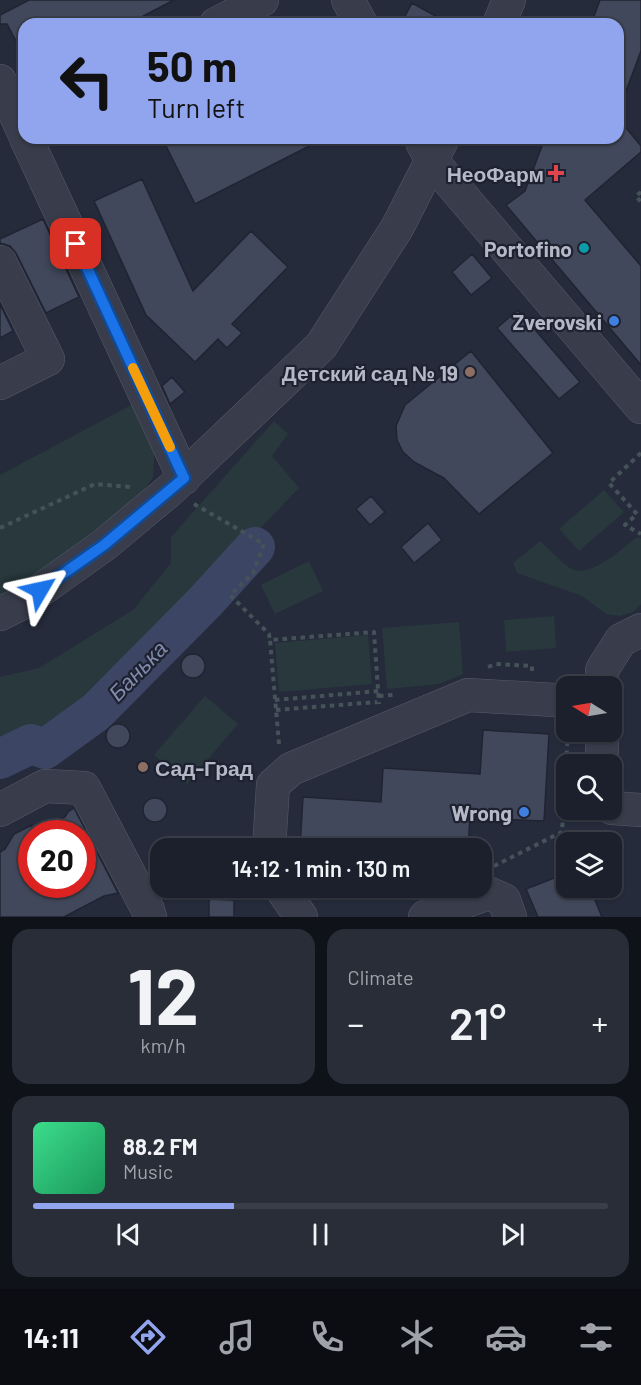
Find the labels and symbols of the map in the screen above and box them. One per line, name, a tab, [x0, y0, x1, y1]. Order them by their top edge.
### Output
place label: НеоФарм	[447, 161, 544, 186]
marker: НеоФарм	[549, 166, 563, 180]
pin	[50, 218, 101, 269]
place label: Portofino	[484, 236, 572, 261]
marker: Portofino	[577, 241, 591, 255]
place label: Zverovski	[512, 309, 602, 334]
marker: Zverovski	[607, 314, 621, 328]
place label: Детский сад № 19	[282, 360, 458, 385]
marker: Детский сад № 19	[463, 365, 477, 379]
position arrow	[8, 558, 72, 622]
water label: Банька	[102, 635, 172, 705]
north arrow	[556, 676, 622, 742]
place label: Сад-Град	[155, 755, 253, 780]
marker: Сад-Град	[136, 760, 150, 774]
place label: Wrong	[451, 800, 512, 825]
marker: Wrong	[517, 805, 531, 819]
speed limit sign: 20	[18, 820, 96, 898]

